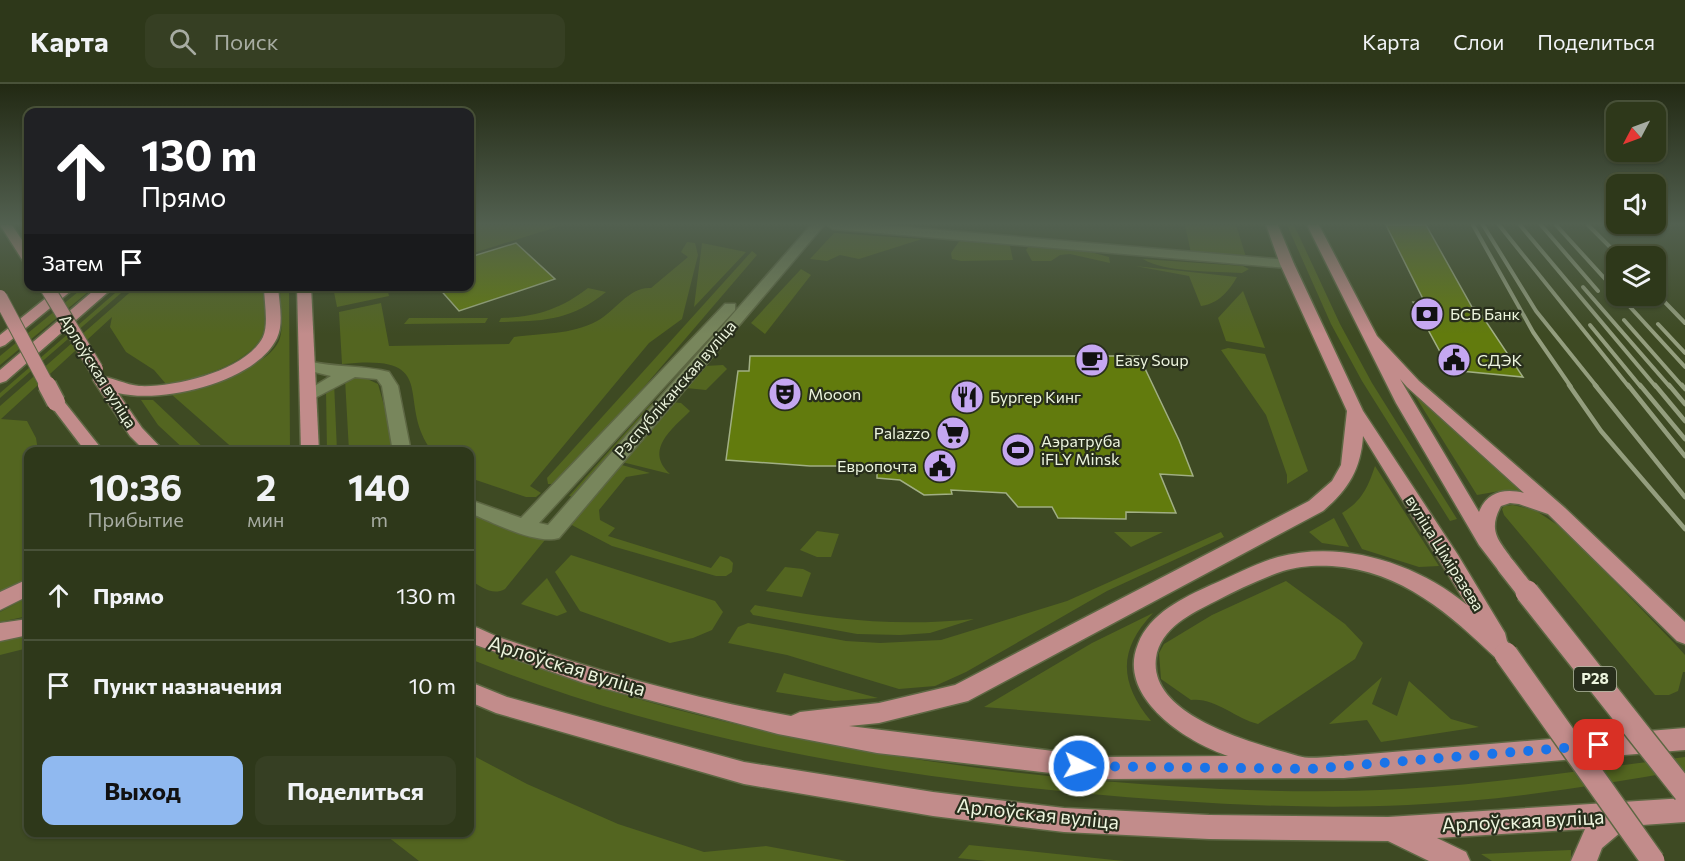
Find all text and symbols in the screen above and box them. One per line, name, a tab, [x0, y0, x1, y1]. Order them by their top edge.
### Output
search box	[145, 14, 565, 68]
text: Карта	[30, 24, 109, 58]
icon: search	[166, 25, 199, 58]
text: Поиск	[214, 28, 278, 55]
text: Карта	[1362, 29, 1420, 54]
text: Слои	[1453, 29, 1504, 54]
text: Поделиться	[1537, 29, 1655, 54]
north arrow	[1606, 102, 1666, 162]
map controls	[1606, 102, 1666, 306]
text: 130 m	[141, 128, 257, 180]
icon: ahead	[42, 132, 120, 210]
button: sound	[1606, 174, 1666, 234]
text: Прямо	[141, 180, 226, 213]
icon: arrive	[115, 246, 148, 279]
button: layers	[1606, 246, 1666, 306]
text: Затем	[42, 249, 103, 276]
bank icon: БСБ Банк	[1409, 296, 1445, 332]
place label: БСБ Банк	[1450, 304, 1521, 323]
street label: Арлоўская вуліца	[56, 310, 141, 431]
street label: Рэспубліканская вуліца	[610, 316, 739, 461]
cafe icon: Easy Soup	[1074, 342, 1110, 378]
public building icon: СДЭК	[1436, 342, 1472, 378]
place label: Easy Soup	[1115, 350, 1189, 369]
place label: СДЭК	[1477, 350, 1522, 369]
theatre icon: Mooon	[767, 376, 803, 412]
restaurant icon: Бургер Кинг	[949, 379, 985, 415]
place label: Mooon	[808, 384, 861, 403]
place label: Бургер Кинг	[990, 387, 1081, 406]
supermarket icon: Palazzo	[935, 415, 971, 451]
place label: Palazzo	[874, 423, 930, 442]
place label: Аэратруба iFLY Minsk	[1041, 431, 1121, 468]
sports icon: Аэратруба iFLY Minsk	[1000, 432, 1036, 468]
public building icon: Европочта	[922, 448, 958, 484]
place label: Европочта	[837, 456, 917, 475]
text: 10:36	[89, 464, 182, 508]
text: 2	[256, 464, 276, 508]
text: 140	[348, 464, 410, 508]
street label: вуліца Ціміразева	[1402, 491, 1489, 614]
text: Прибытие	[88, 507, 184, 531]
text: мин	[247, 507, 284, 531]
text: m	[371, 507, 388, 531]
icon: ahead	[42, 579, 75, 612]
text: Прямо	[93, 582, 164, 609]
text: 130 m	[396, 582, 456, 609]
street label: Арлоўская вуліца	[486, 630, 649, 700]
road number: Р28	[1574, 667, 1616, 691]
icon: arrive	[42, 669, 75, 702]
text: Пункт назначения	[93, 672, 282, 699]
text: 10 m	[409, 672, 456, 699]
pin	[1573, 719, 1624, 770]
icon: arrive	[1582, 728, 1615, 761]
position arrow	[1047, 734, 1111, 798]
button: Выход	[42, 756, 243, 825]
button: Поделиться	[255, 756, 456, 825]
street label: Арлоўская вуліца	[956, 793, 1120, 833]
street label: Арлоўская вуліца	[1441, 804, 1605, 836]

